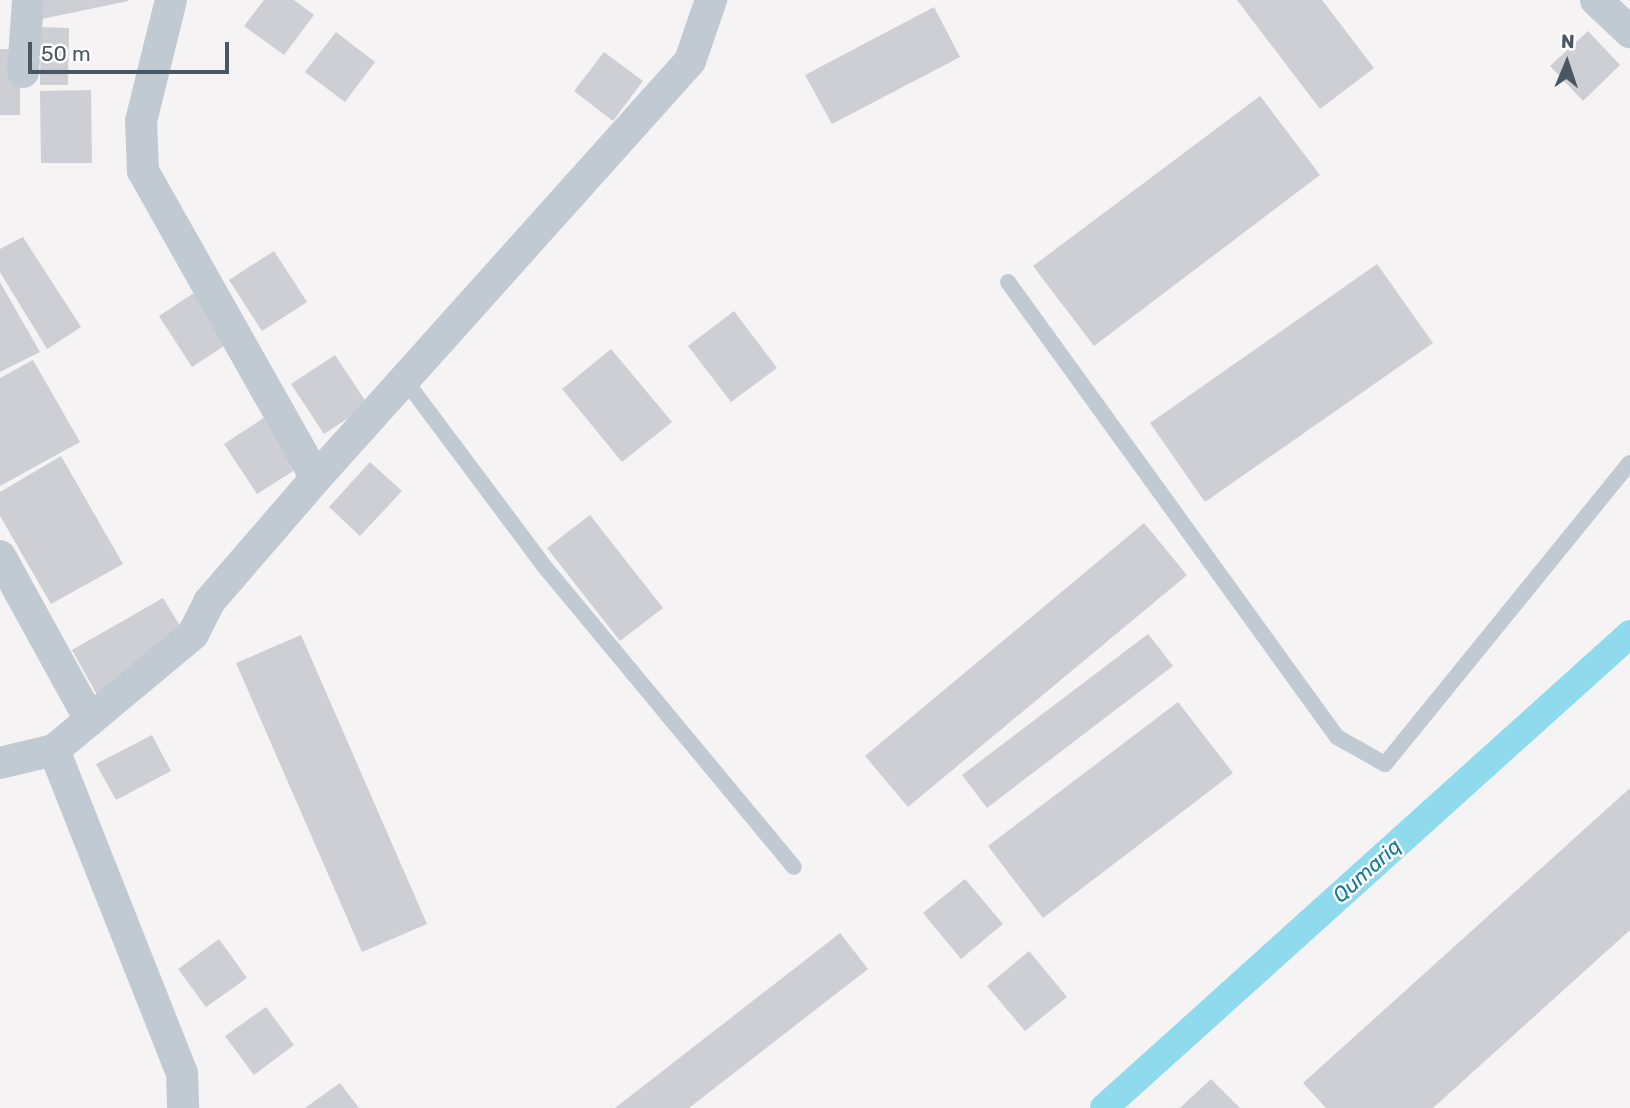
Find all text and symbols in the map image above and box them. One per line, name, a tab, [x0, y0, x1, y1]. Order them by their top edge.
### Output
scale bar	[32, 28, 233, 72]
north arrow	[1532, 28, 1602, 98]
text: N	[1561, 30, 1575, 53]
text: 50 m	[41, 41, 91, 66]
water label: Qumariq	[1328, 834, 1406, 908]

